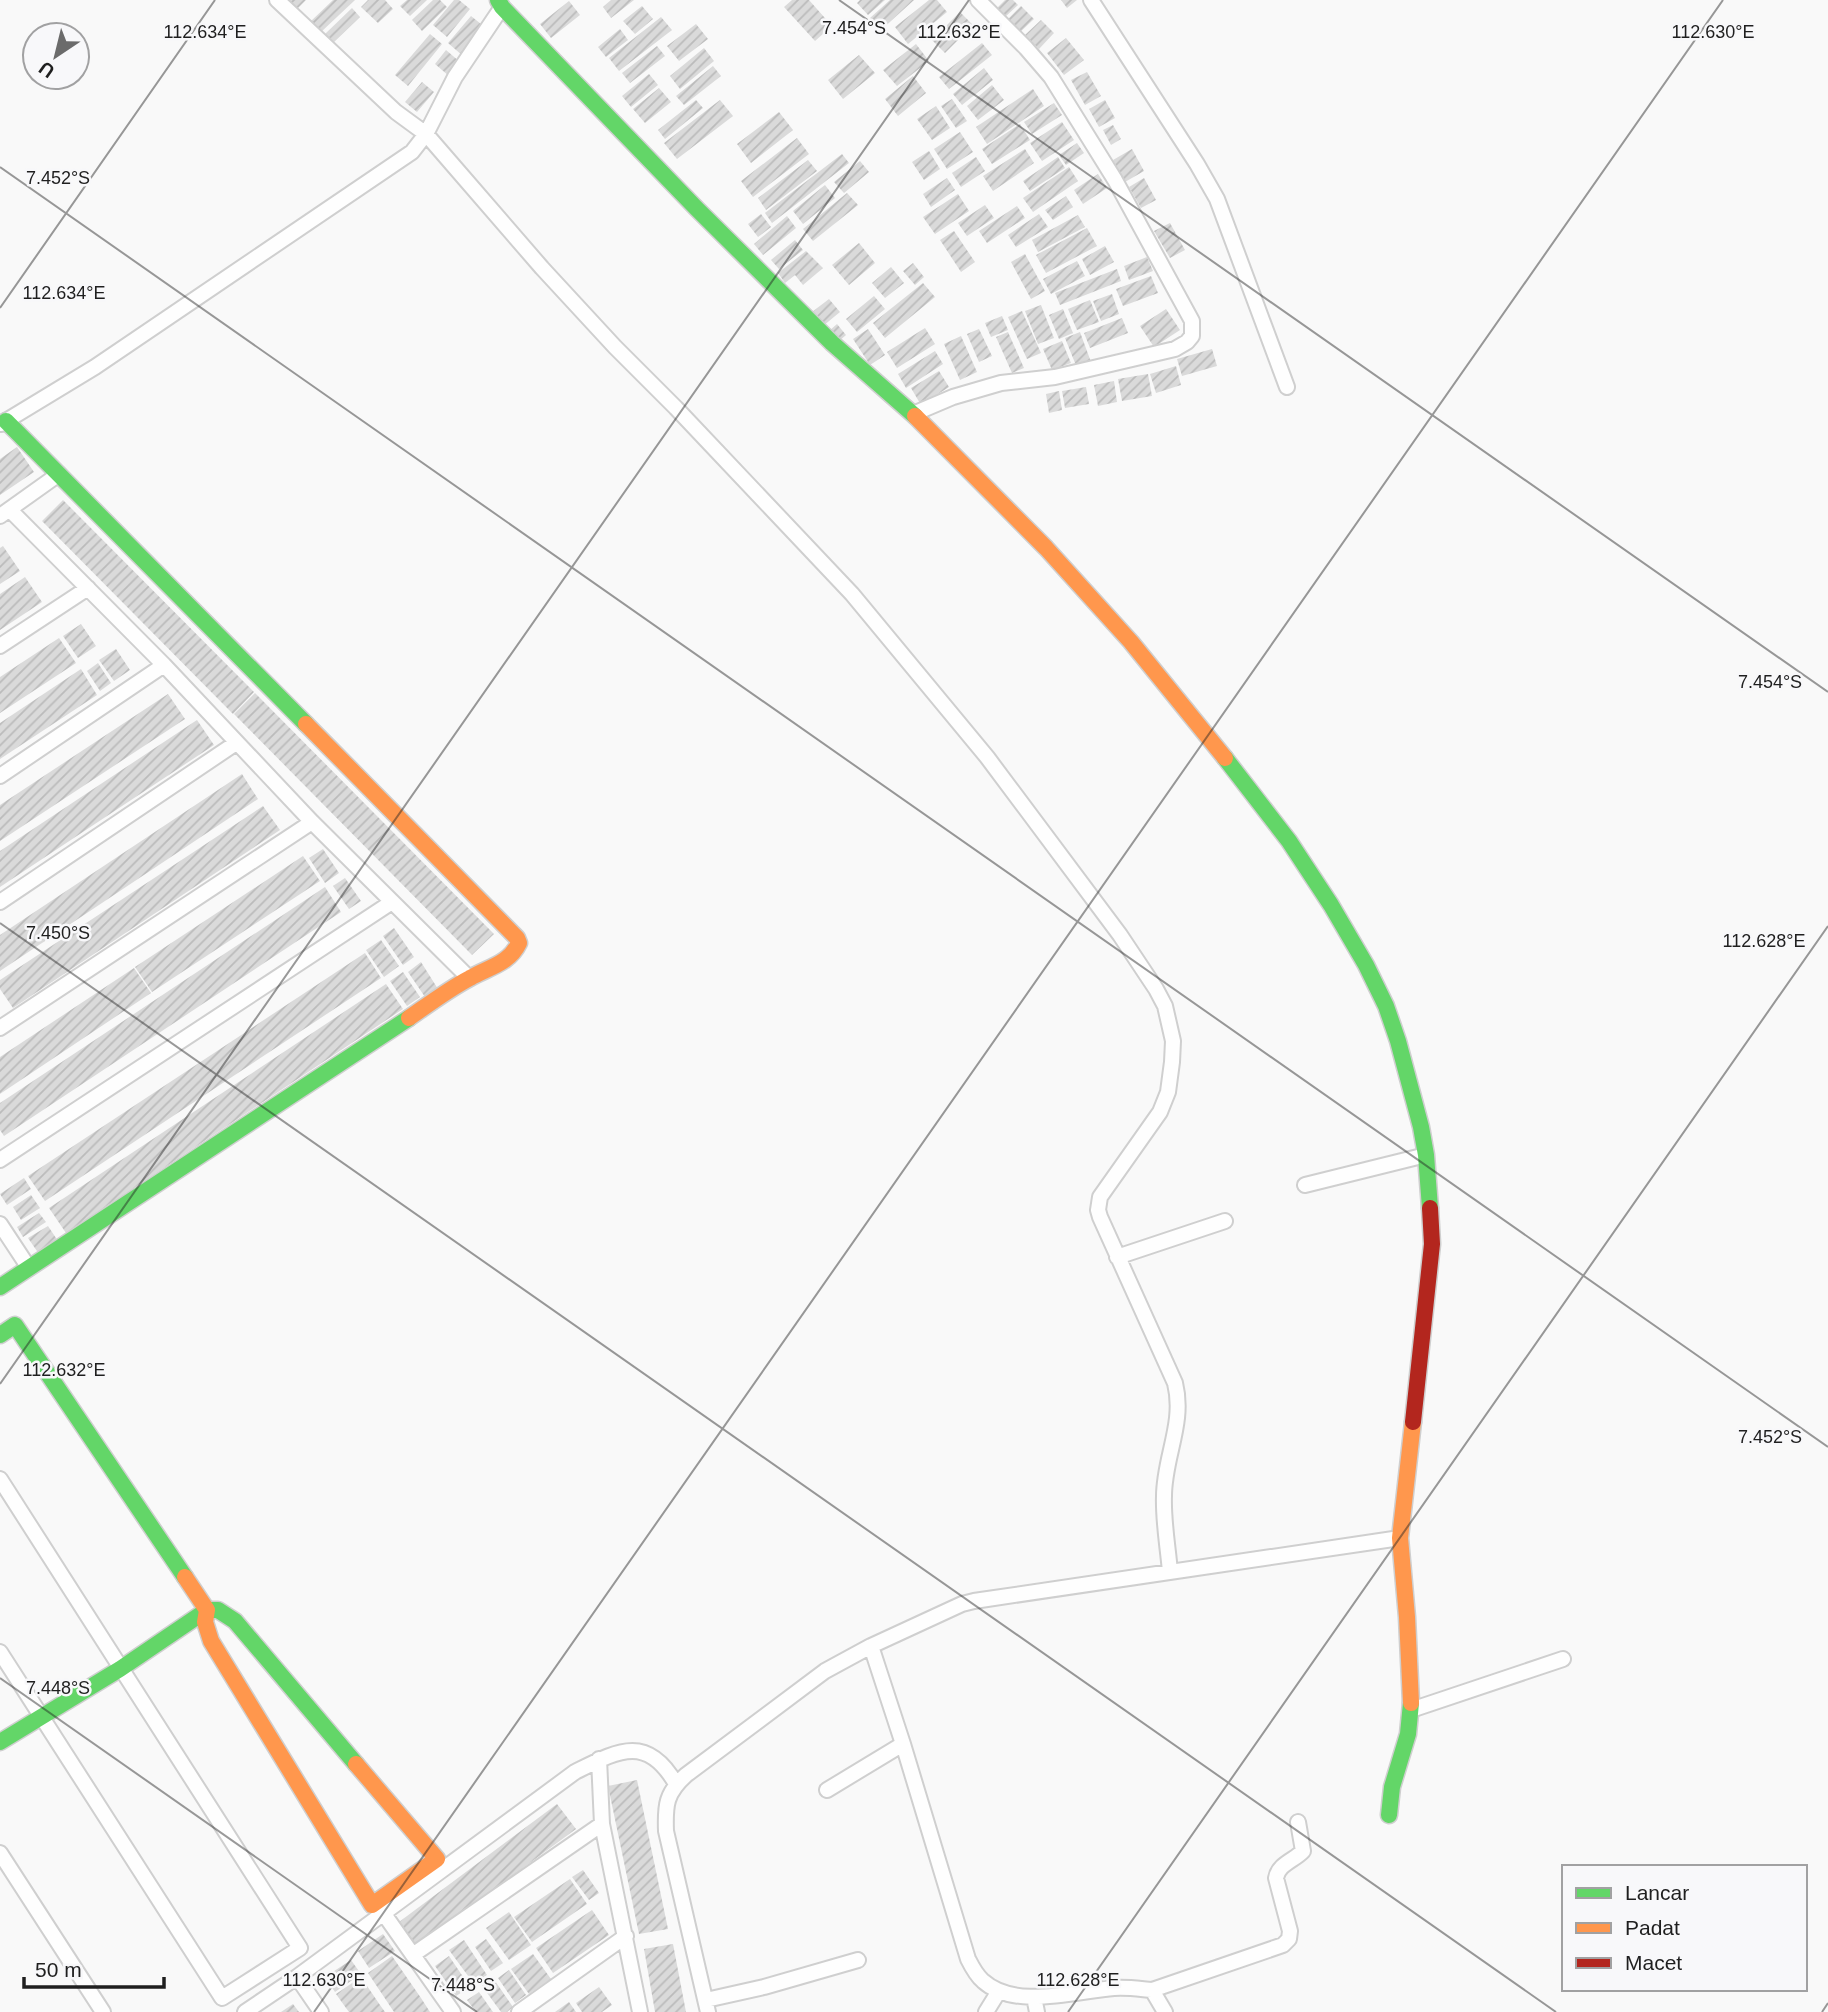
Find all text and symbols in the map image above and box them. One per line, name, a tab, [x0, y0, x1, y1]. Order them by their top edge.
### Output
text: 7.454°S	[822, 18, 886, 38]
north arrow	[21, 21, 91, 91]
text: 112.634°E	[164, 22, 246, 42]
text: 112.632°E	[918, 22, 1000, 42]
text: 112.630°E	[1672, 22, 1754, 42]
text: U	[35, 57, 58, 82]
text: 7.452°S	[26, 168, 90, 188]
text: 112.634°E	[23, 283, 105, 303]
text: 7.454°S	[1738, 672, 1802, 692]
text: 7.450°S	[26, 923, 90, 943]
text: 112.628°E	[1723, 931, 1805, 951]
text: 112.632°E	[23, 1360, 105, 1380]
text: 7.452°S	[1738, 1427, 1802, 1447]
text: 7.448°S	[26, 1678, 90, 1698]
legend	[1562, 1865, 1807, 1991]
text: Lancar	[1625, 1881, 1689, 1904]
text: Padat	[1625, 1916, 1680, 1939]
scale bar	[24, 1946, 164, 1990]
text: Macet	[1625, 1951, 1682, 1974]
text: 50 m	[35, 1958, 82, 1981]
text: 112.630°E	[283, 1970, 365, 1990]
text: 112.628°E	[1037, 1970, 1119, 1990]
text: 7.448°S	[431, 1975, 495, 1995]

